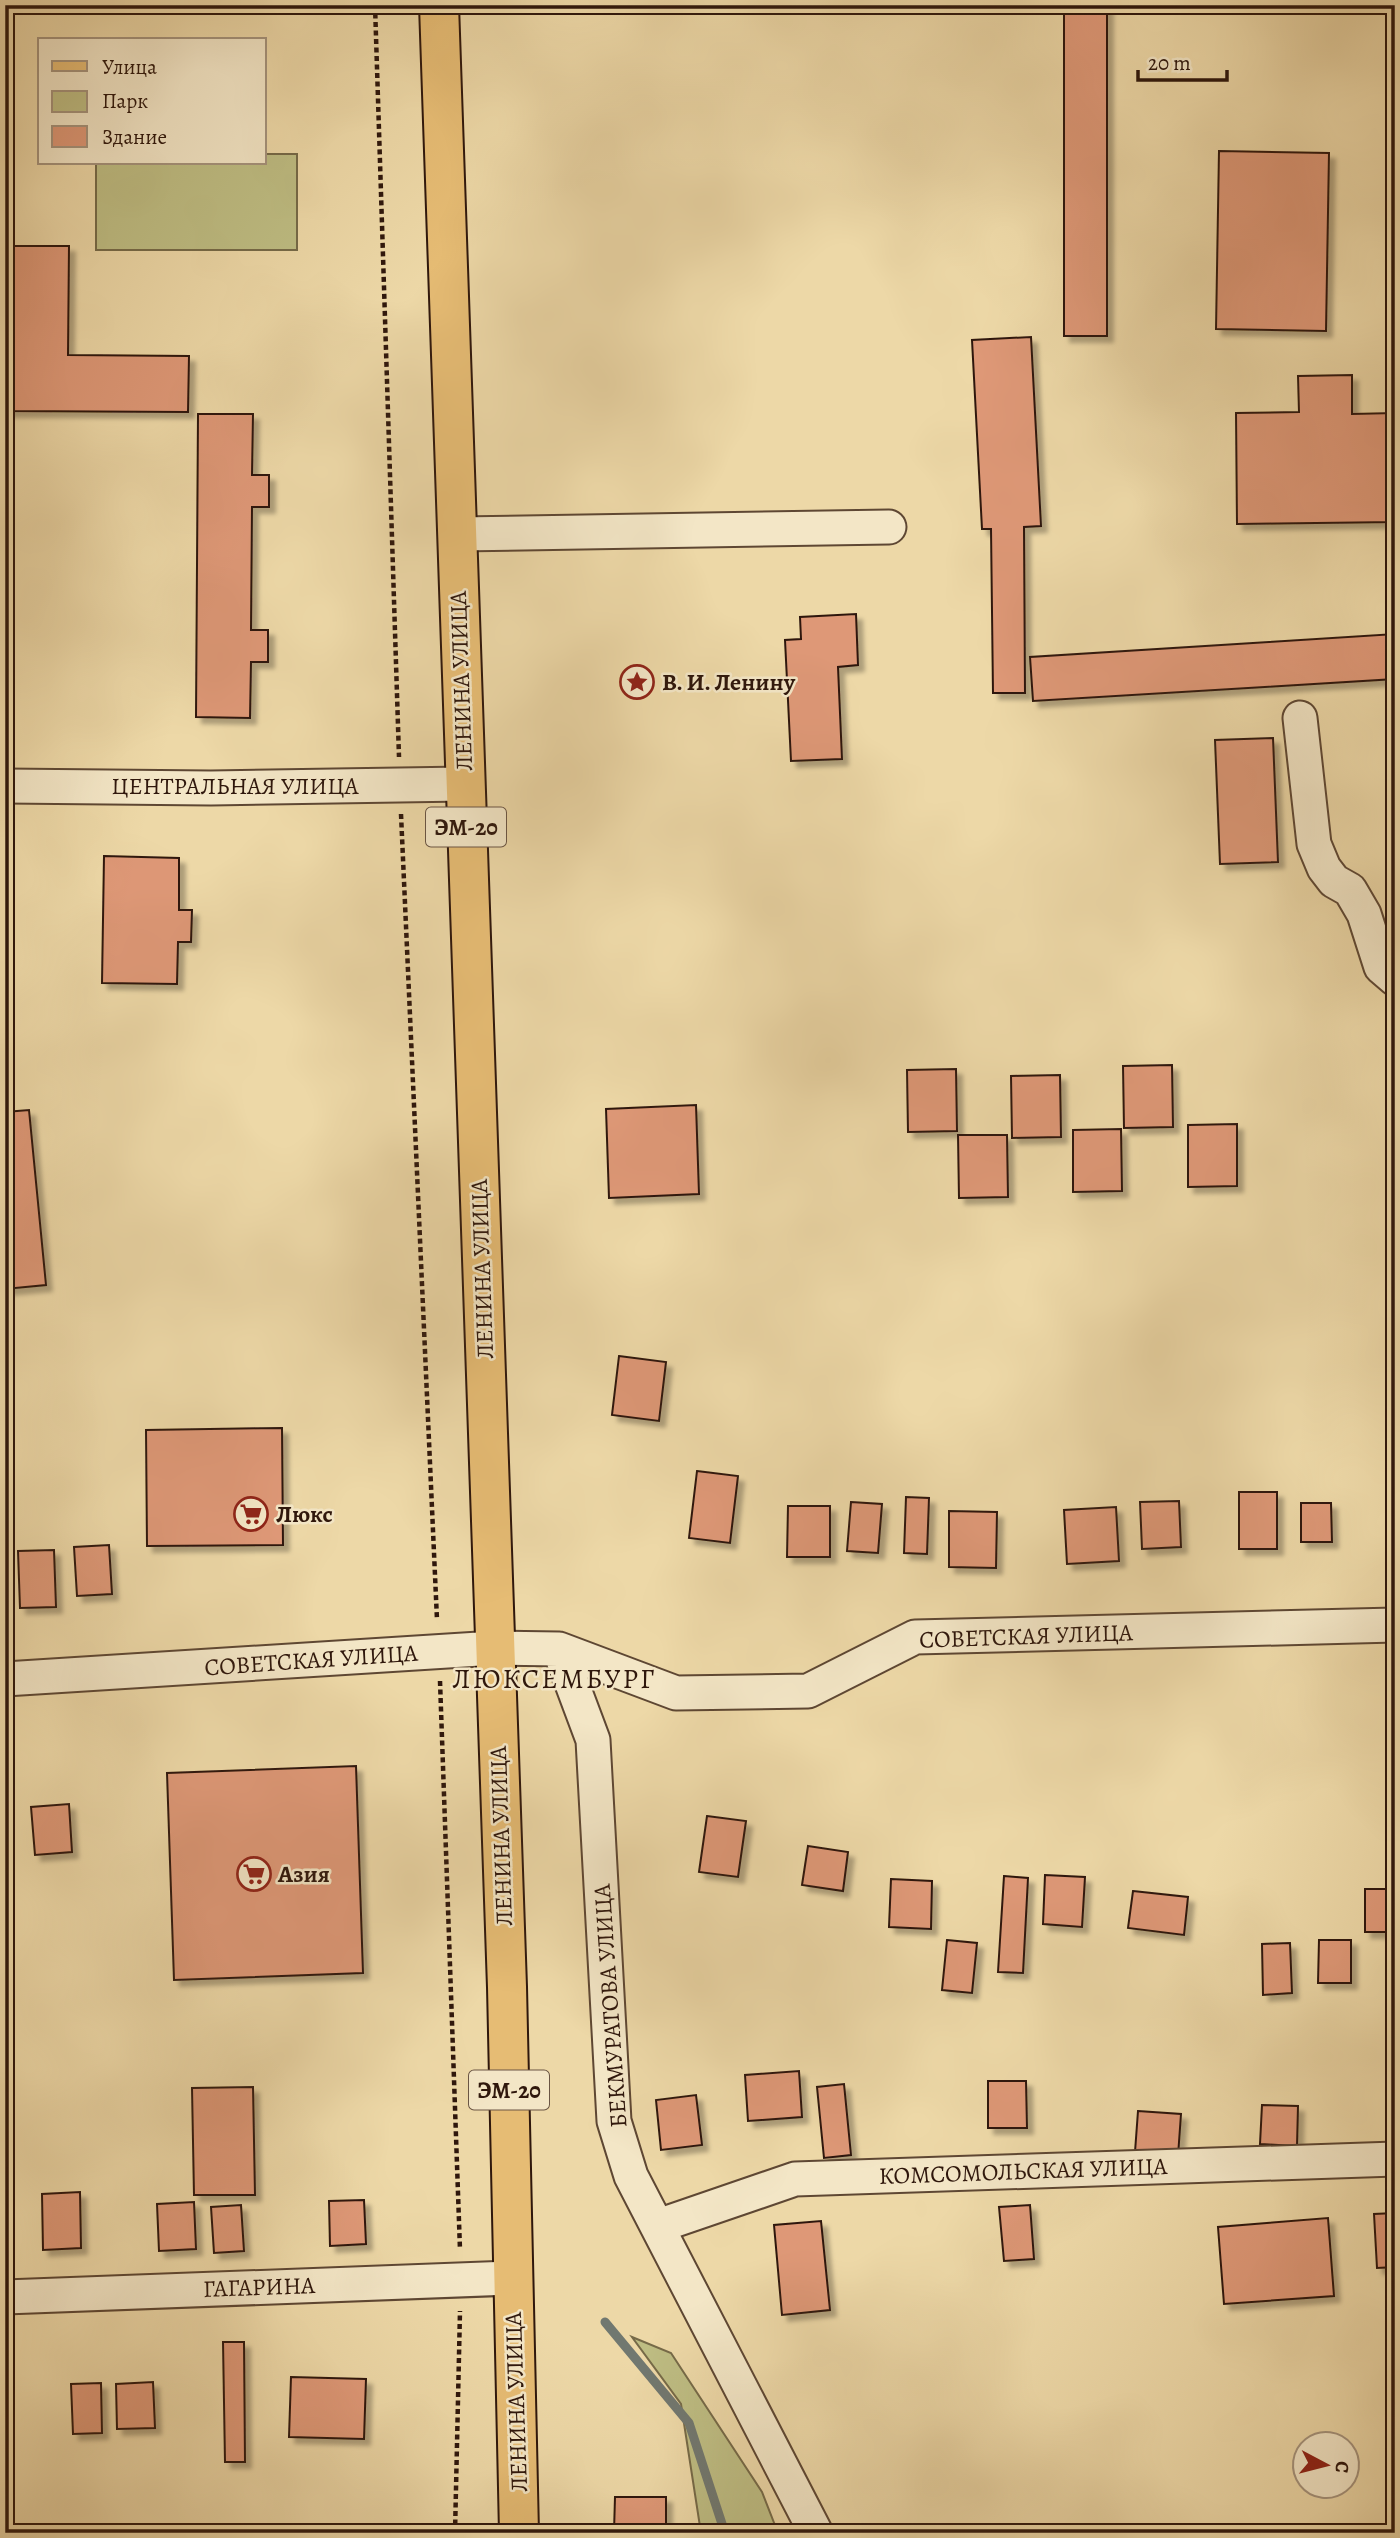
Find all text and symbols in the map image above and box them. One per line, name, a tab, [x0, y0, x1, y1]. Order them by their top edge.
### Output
legend	[38, 38, 266, 164]
scale bar	[1138, 38, 1227, 82]
text: 20 m	[1148, 49, 1191, 77]
text: Улица	[102, 53, 157, 81]
text: Парк	[102, 87, 148, 115]
text: Здание	[102, 123, 167, 151]
street label: ЛЕНИНА УЛИЦА	[442, 589, 480, 772]
place icon: В. И. Ленину	[618, 663, 656, 701]
place label: В. И. Ленину	[662, 666, 796, 698]
street label: ЦЕНТРАЛЬНАЯ УЛИЦА	[112, 770, 359, 802]
road number: ЭМ-20	[426, 807, 506, 846]
street label: ЛЕНИНА УЛИЦА	[463, 1177, 501, 1360]
supermarket icon: Люкс	[232, 1495, 270, 1533]
place label: Люкс	[276, 1498, 333, 1530]
street label: СОВЕТСКАЯ УЛИЦА	[919, 1616, 1134, 1656]
street label: СОВЕТСКАЯ УЛИЦА	[203, 1637, 420, 1683]
district label: ЛЮКСЕМБУРГ	[452, 1660, 656, 1698]
street label: ЛЕНИНА УЛИЦА	[482, 1744, 520, 1927]
supermarket icon: Азия	[235, 1855, 273, 1893]
place label: Азия	[277, 1858, 330, 1890]
street label: БЕКМУРАТОВА УЛИЦА	[585, 1882, 634, 2129]
road number: ЭМ-20	[469, 2070, 549, 2110]
street label: КОМСОМОЛЬСКАЯ УЛИЦА	[878, 2150, 1169, 2192]
street label: ГАГАРИНА	[202, 2269, 317, 2305]
street label: ЛЕНИНА УЛИЦА	[497, 2310, 535, 2493]
north arrow	[1292, 2430, 1362, 2500]
text: С	[1328, 2460, 1355, 2474]

